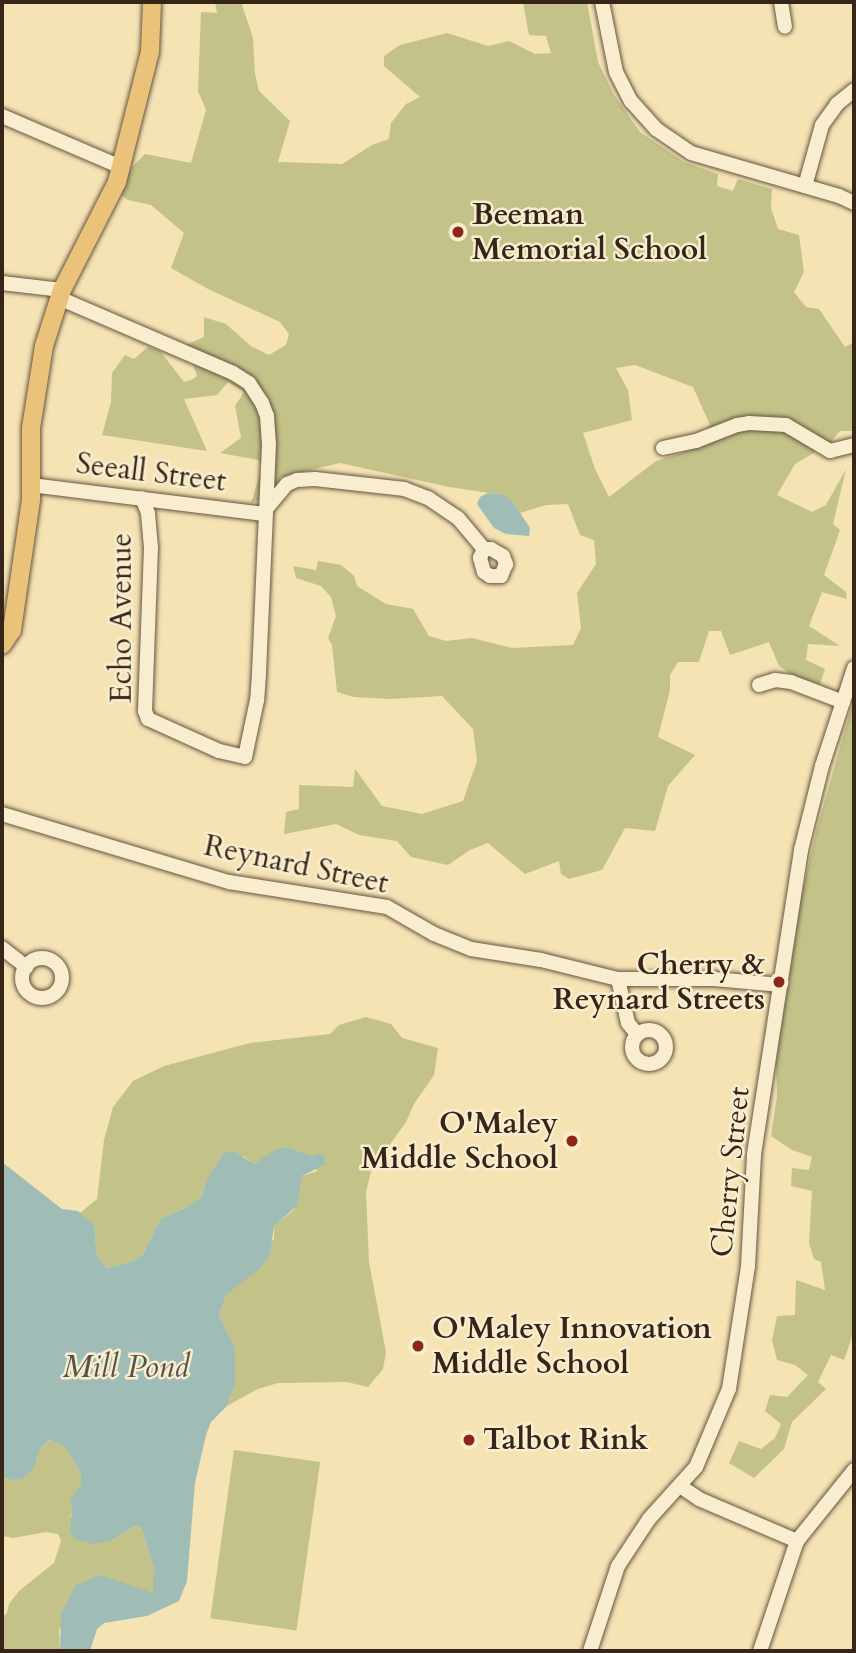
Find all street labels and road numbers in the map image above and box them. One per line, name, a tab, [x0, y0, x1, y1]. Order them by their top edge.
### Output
street label: Seeall Street	[74, 446, 228, 500]
street label: Echo Avenue	[104, 533, 140, 703]
street label: Reynard Street	[201, 828, 391, 902]
street label: Cherry Street	[704, 1085, 758, 1259]

